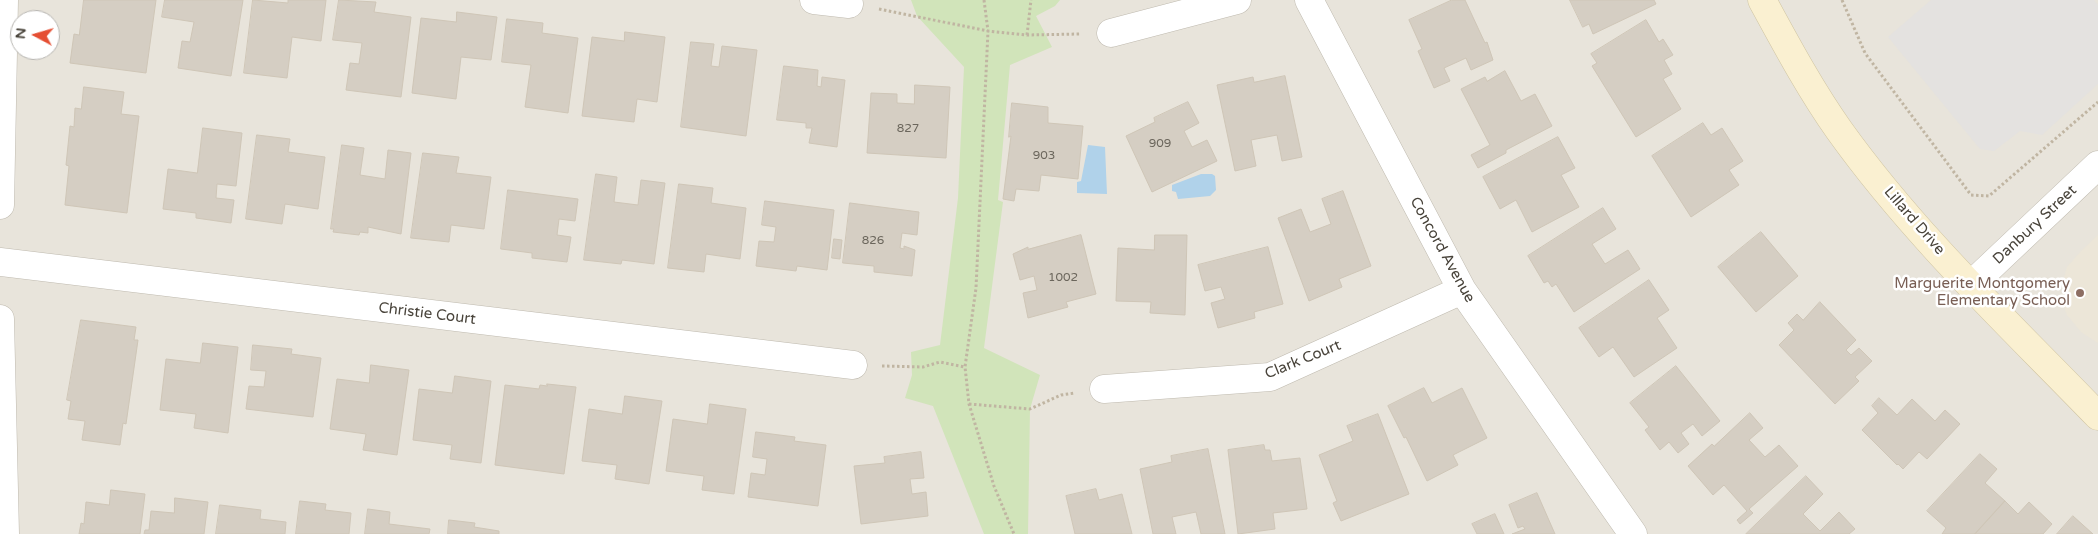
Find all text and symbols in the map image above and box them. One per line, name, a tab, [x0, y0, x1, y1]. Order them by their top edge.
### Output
north arrow	[10, 10, 60, 60]
text: N	[12, 27, 30, 40]
house number: 827	[897, 122, 919, 136]
house number: 909	[1149, 137, 1171, 151]
house number: 903	[1033, 149, 1055, 163]
street label: Danbury Street	[1989, 182, 2081, 268]
street label: Lillard Drive	[1880, 183, 1948, 259]
street label: Concord Avenue	[1406, 194, 1478, 306]
house number: 826	[862, 234, 884, 248]
house number: 1002	[1048, 271, 1078, 285]
place label: Marguerite Montgomery Elementary School	[1894, 275, 2070, 310]
marker: Marguerite Montgomery Elementary School	[2074, 287, 2086, 299]
street label: Christie Court	[377, 299, 477, 329]
street label: Clark Court	[1262, 337, 1344, 383]

